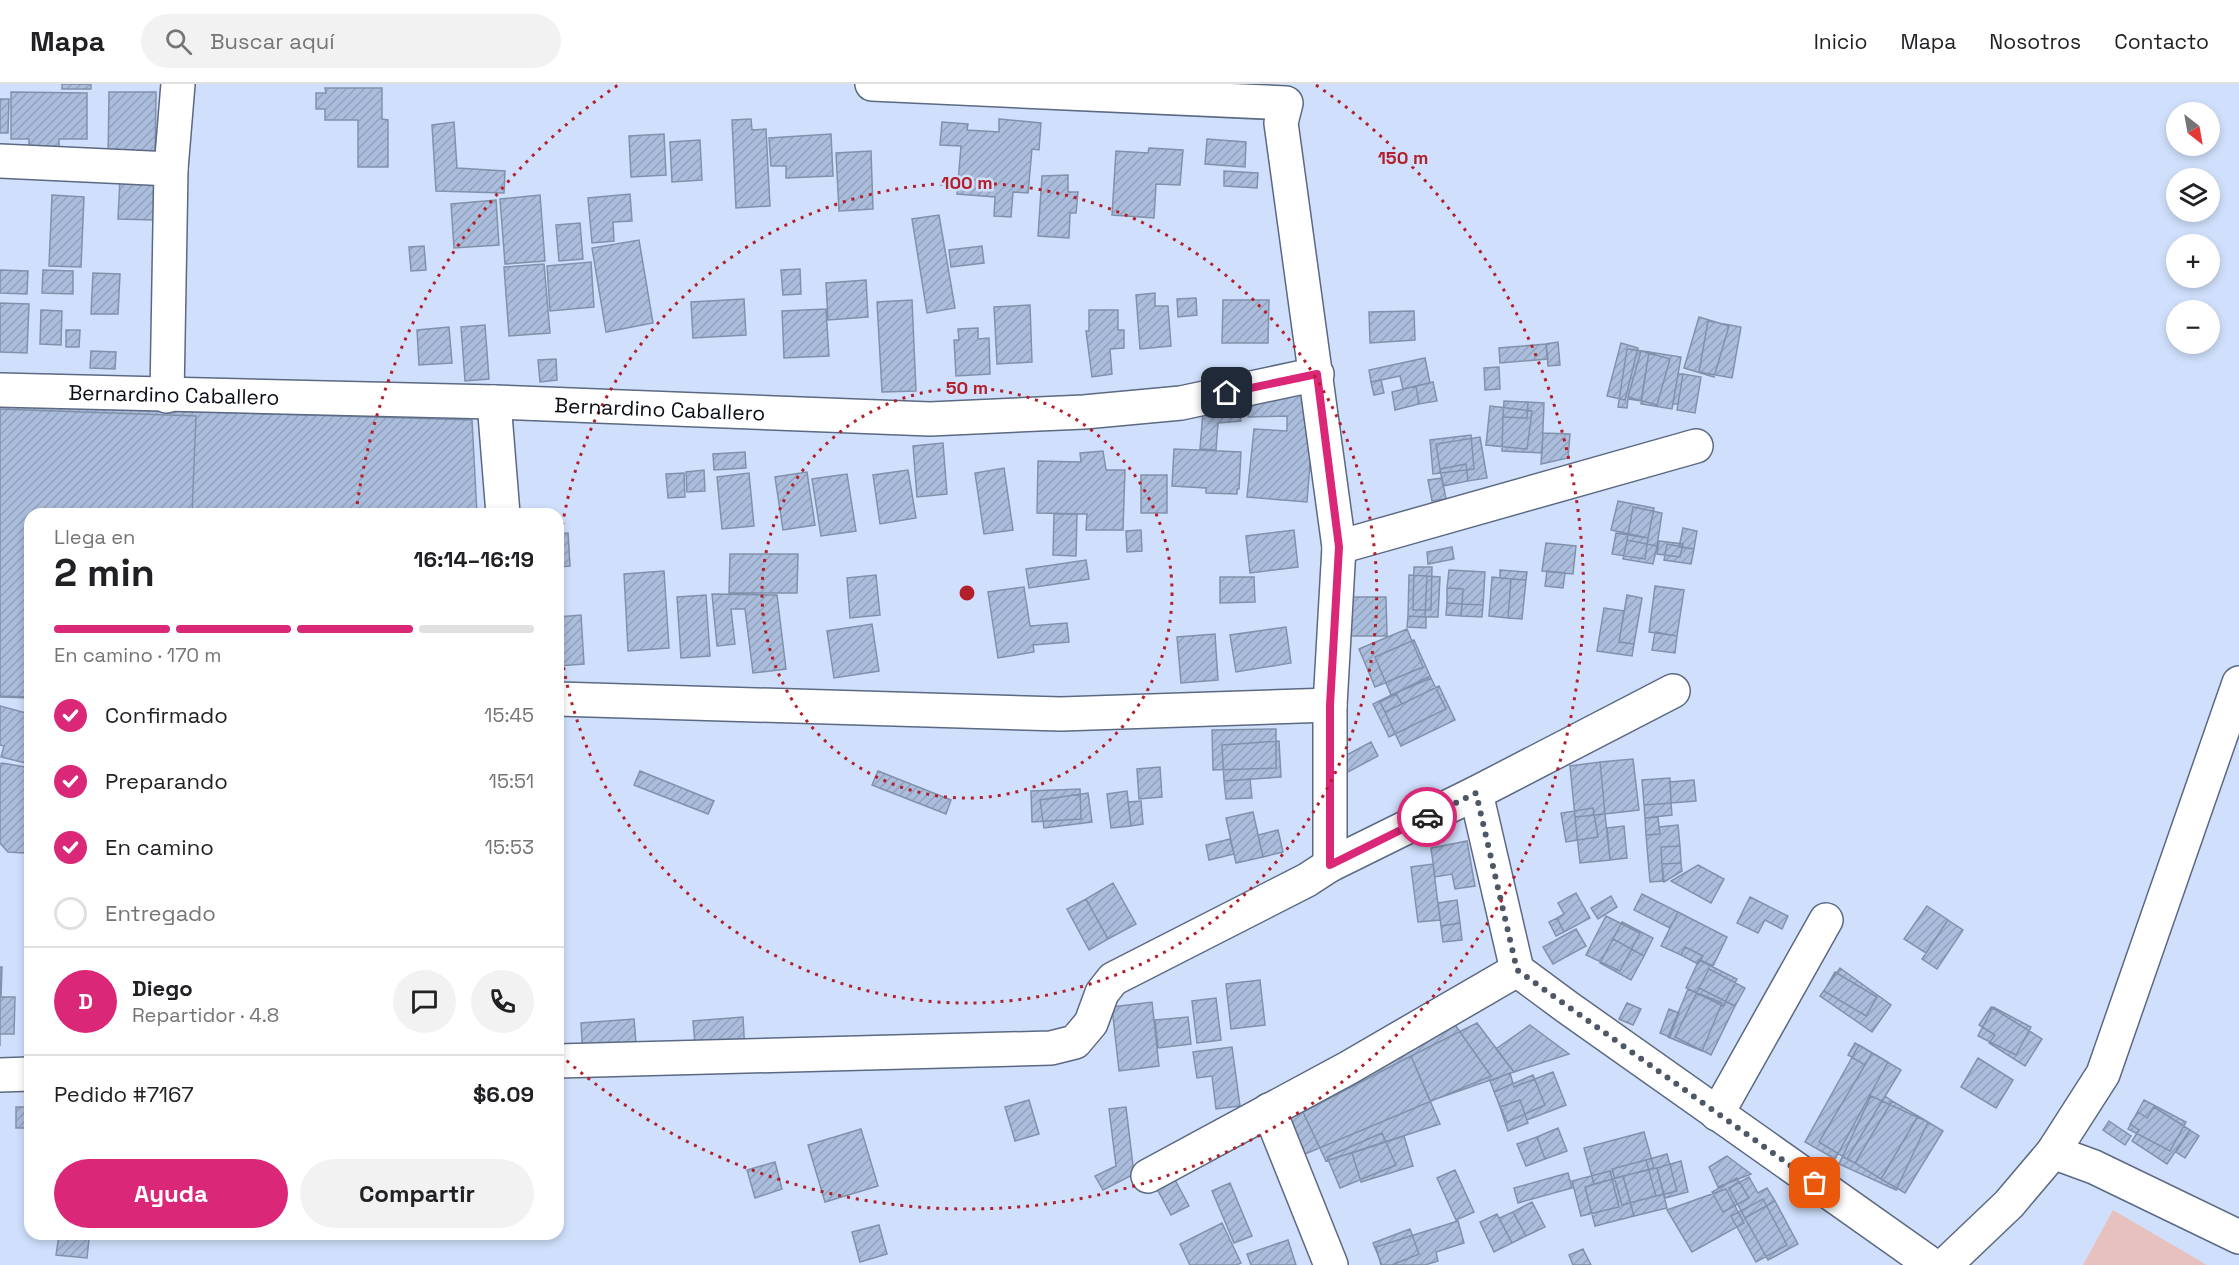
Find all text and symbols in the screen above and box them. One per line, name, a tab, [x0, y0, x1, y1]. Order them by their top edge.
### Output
search box	[141, 14, 561, 68]
text: Mapa	[30, 23, 105, 59]
icon: search	[162, 25, 195, 58]
text: Buscar aquí	[210, 27, 335, 55]
text: Inicio	[1814, 28, 1868, 55]
text: Mapa	[1901, 28, 1956, 55]
text: Nosotros	[1989, 28, 2081, 55]
text: Contacto	[2114, 28, 2209, 55]
north arrow	[2166, 102, 2220, 156]
map controls	[2166, 102, 2220, 354]
text: 150 m	[1378, 146, 1428, 169]
button: layers	[2166, 168, 2220, 222]
text: 100 m	[941, 171, 993, 194]
button: +	[2166, 234, 2220, 288]
button: −	[2166, 300, 2220, 354]
pin	[1201, 367, 1252, 418]
text: 50 m	[946, 376, 988, 399]
icon: home	[1210, 376, 1243, 409]
street label: Bernardino Caballero	[68, 378, 280, 410]
street label: Bernardino Caballero	[554, 391, 766, 426]
text: Llega en	[54, 524, 135, 550]
text: 16:14–16:19	[413, 545, 534, 573]
text: 2 min	[54, 548, 155, 597]
centre of rings	[957, 583, 977, 603]
text: En camino · 170 m	[54, 642, 222, 668]
icon: check	[54, 699, 87, 732]
text: Confirmado	[105, 701, 228, 729]
text: 15:45	[484, 702, 534, 728]
icon: check	[54, 765, 87, 798]
text: Preparando	[105, 767, 228, 795]
text: 15:51	[489, 768, 534, 794]
courier	[1397, 787, 1457, 847]
icon: car	[1411, 801, 1444, 834]
icon: check	[54, 831, 87, 864]
text: En camino	[105, 833, 214, 861]
text: 15:53	[485, 834, 534, 860]
text: Entregado	[105, 899, 216, 927]
button: chat	[393, 970, 456, 1033]
button: phone	[471, 970, 534, 1033]
text: Diego	[132, 974, 193, 1002]
text: D	[78, 987, 93, 1015]
text: Repartidor · 4.8	[132, 1002, 279, 1028]
text: Pedido #7167	[54, 1080, 194, 1108]
text: $6.09	[473, 1080, 534, 1108]
pin	[1789, 1157, 1840, 1208]
button: Ayuda	[54, 1159, 288, 1228]
button: Compartir	[300, 1159, 534, 1228]
icon: bag	[1798, 1166, 1831, 1199]

